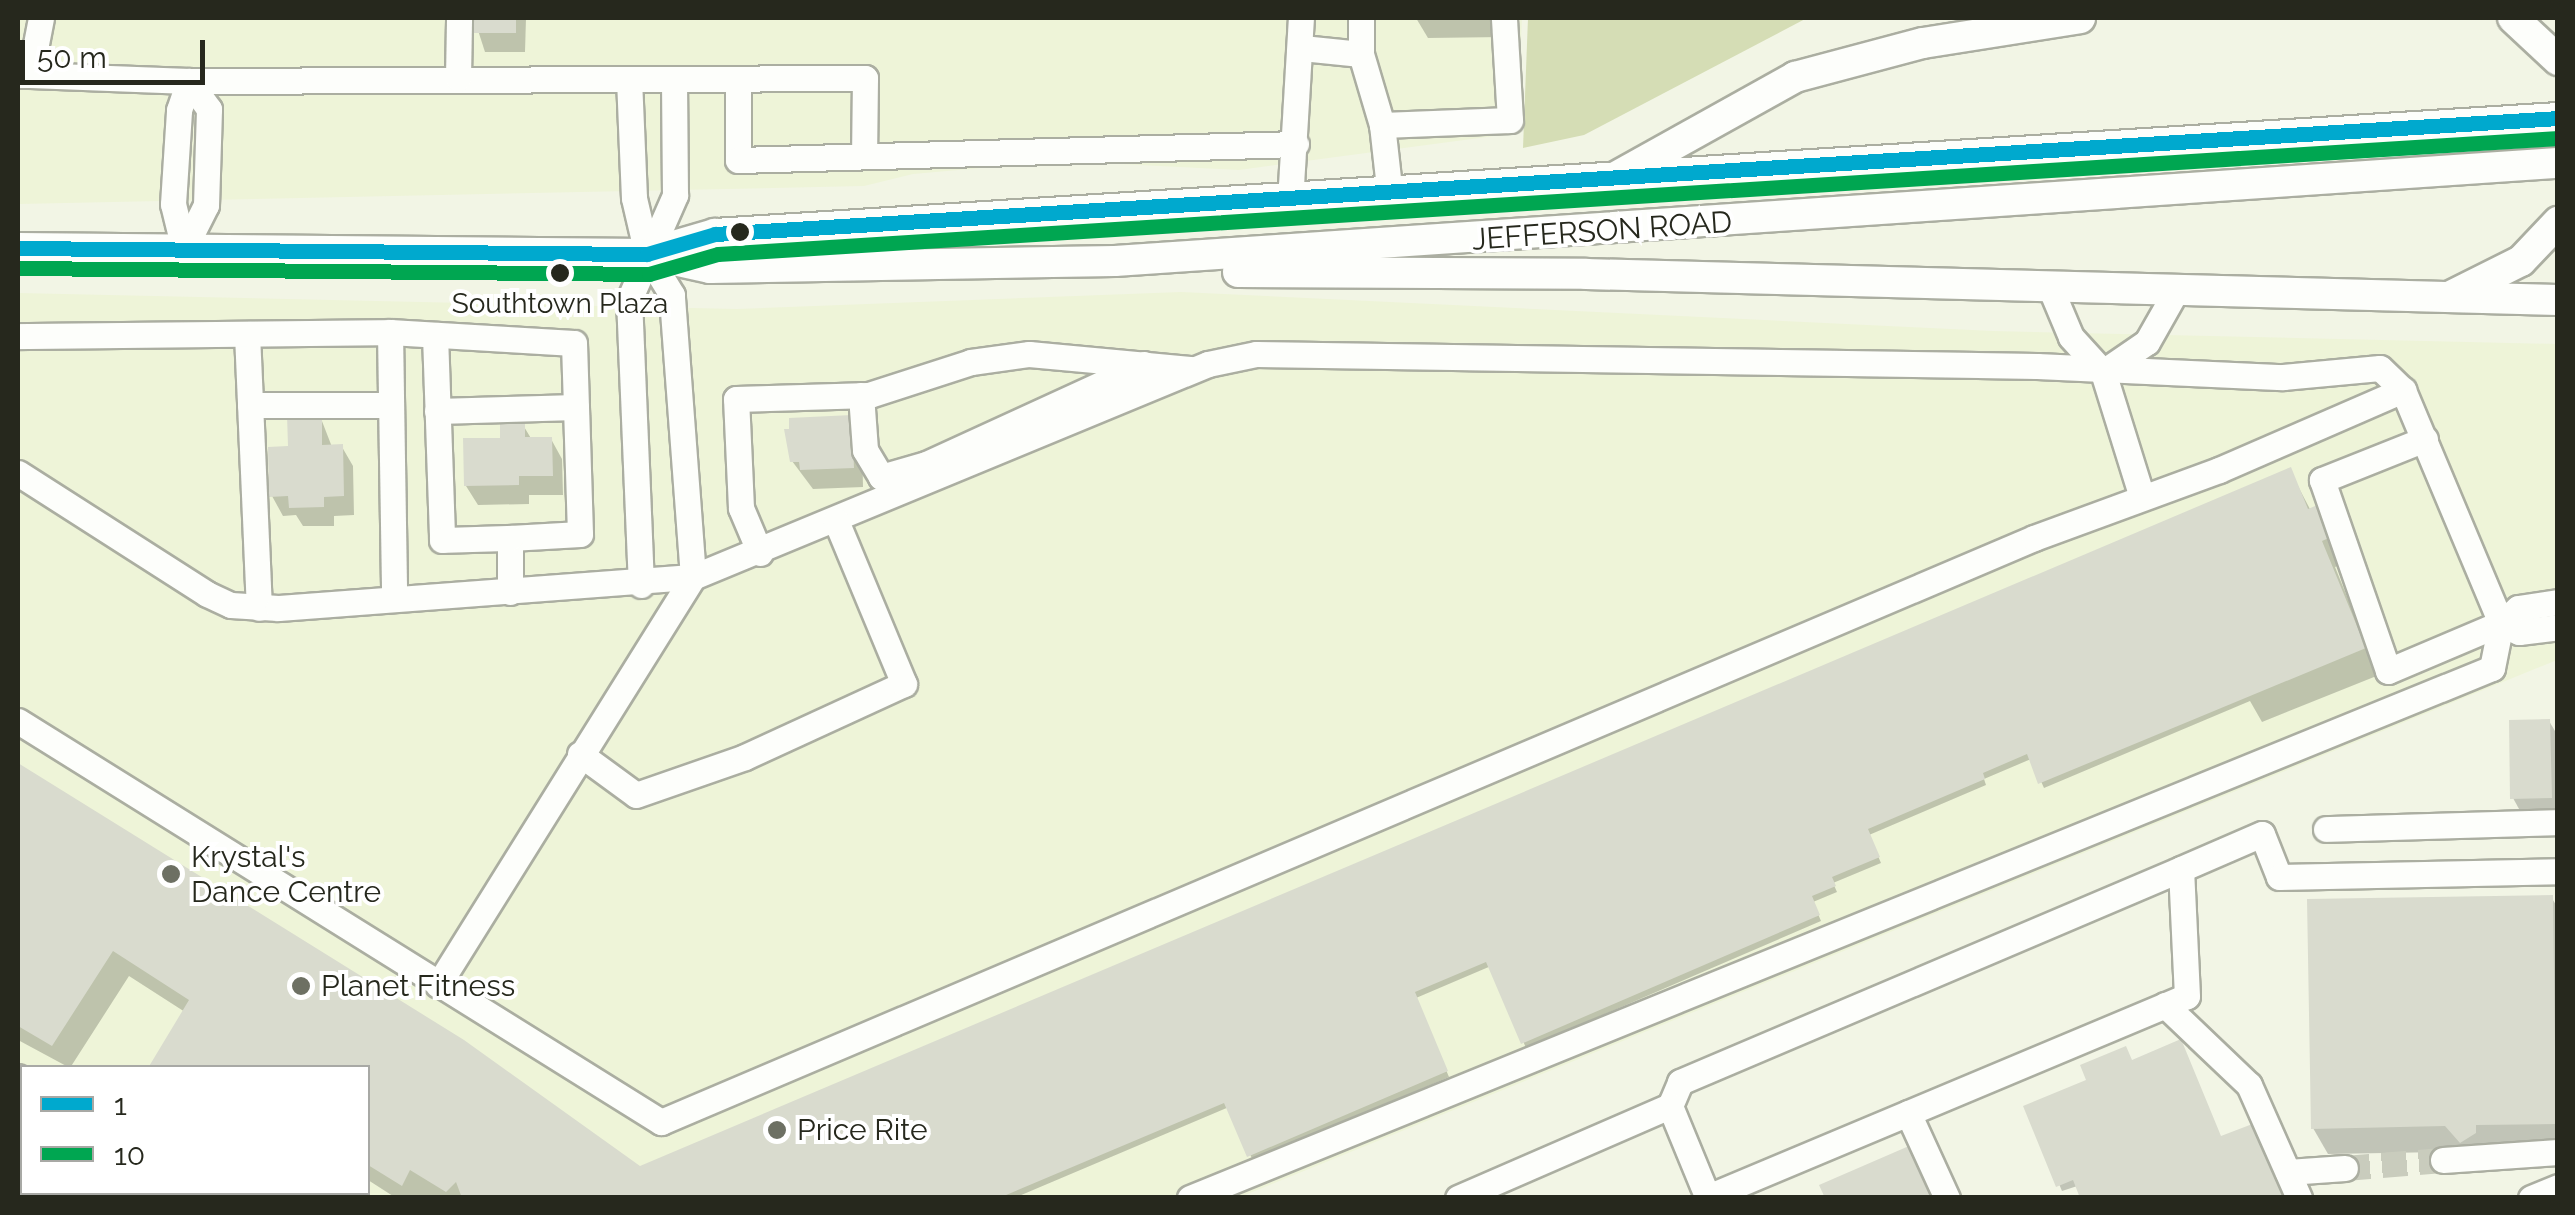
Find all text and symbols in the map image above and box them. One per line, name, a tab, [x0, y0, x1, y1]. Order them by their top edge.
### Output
scale bar	[25, 20, 210, 82]
text: 50 m	[37, 40, 107, 75]
street label: JEFFERSON ROAD	[1471, 204, 1733, 258]
unlabelled marker	[730, 222, 750, 242]
marker: Southtown Plaza	[550, 263, 570, 283]
place label: Southtown Plaza	[452, 287, 668, 321]
place label: Krystal's Dance Centre	[191, 839, 381, 910]
marker: Krystal's Dance Centre	[160, 863, 182, 885]
place label: Planet Fitness	[321, 968, 515, 1004]
marker: Planet Fitness	[290, 975, 312, 997]
legend	[20, 1065, 370, 1195]
text: 1	[114, 1087, 127, 1122]
place label: Price Rite	[797, 1112, 928, 1148]
marker: Price Rite	[766, 1119, 788, 1141]
text: 10	[114, 1137, 145, 1172]

